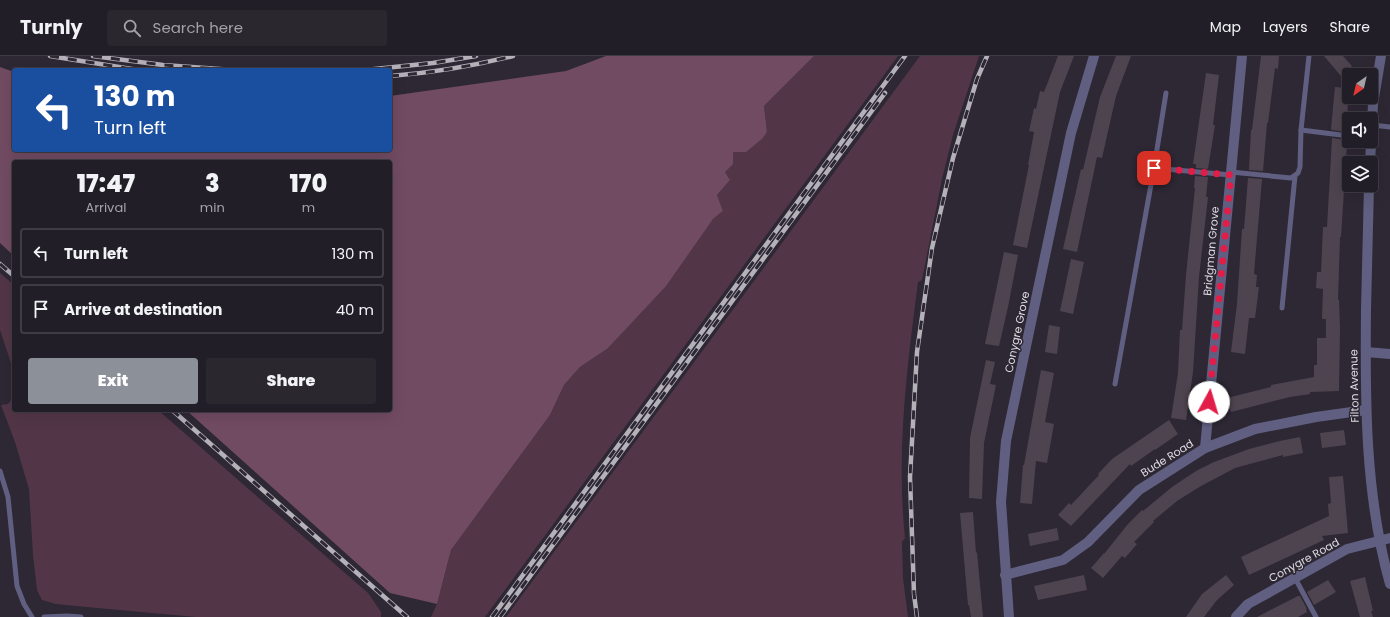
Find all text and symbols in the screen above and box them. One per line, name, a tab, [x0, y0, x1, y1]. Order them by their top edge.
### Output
search box	[107, 10, 387, 46]
text: Turnly	[20, 14, 83, 41]
icon: search	[121, 17, 143, 39]
text: Search here	[153, 17, 243, 38]
text: Map	[1210, 17, 1241, 37]
text: Layers	[1263, 17, 1307, 37]
text: Share	[1329, 17, 1370, 37]
north arrow	[1342, 68, 1378, 104]
map controls	[1342, 68, 1378, 192]
text: 130 m	[94, 77, 175, 116]
icon: left	[28, 84, 80, 136]
button: sound	[1342, 112, 1378, 148]
text: Turn left	[94, 115, 166, 140]
pin	[1137, 151, 1171, 185]
button: layers	[1342, 156, 1378, 192]
icon: arrive	[1143, 157, 1165, 179]
text: 17:47	[77, 167, 135, 200]
text: 3	[205, 167, 220, 200]
text: 170	[290, 167, 327, 200]
text: Arrival	[85, 198, 126, 217]
text: min	[200, 198, 225, 217]
text: m	[302, 198, 315, 217]
street label: Bridgman Grove	[1199, 205, 1223, 296]
icon: left	[30, 242, 52, 264]
text: Turn left	[64, 243, 128, 264]
text: 130 m	[331, 243, 374, 264]
street label: Conygre Grove	[1001, 290, 1033, 374]
icon: arrive	[30, 298, 52, 320]
text: Arrive at destination	[64, 299, 222, 320]
text: 40 m	[336, 299, 374, 320]
street label: Filton Avenue	[1345, 349, 1363, 423]
button: Exit	[28, 358, 198, 404]
button: Share	[206, 358, 376, 404]
position arrow	[1188, 381, 1230, 423]
street label: Bude Road	[1137, 435, 1197, 481]
street label: Conygre Road	[1266, 534, 1342, 586]

